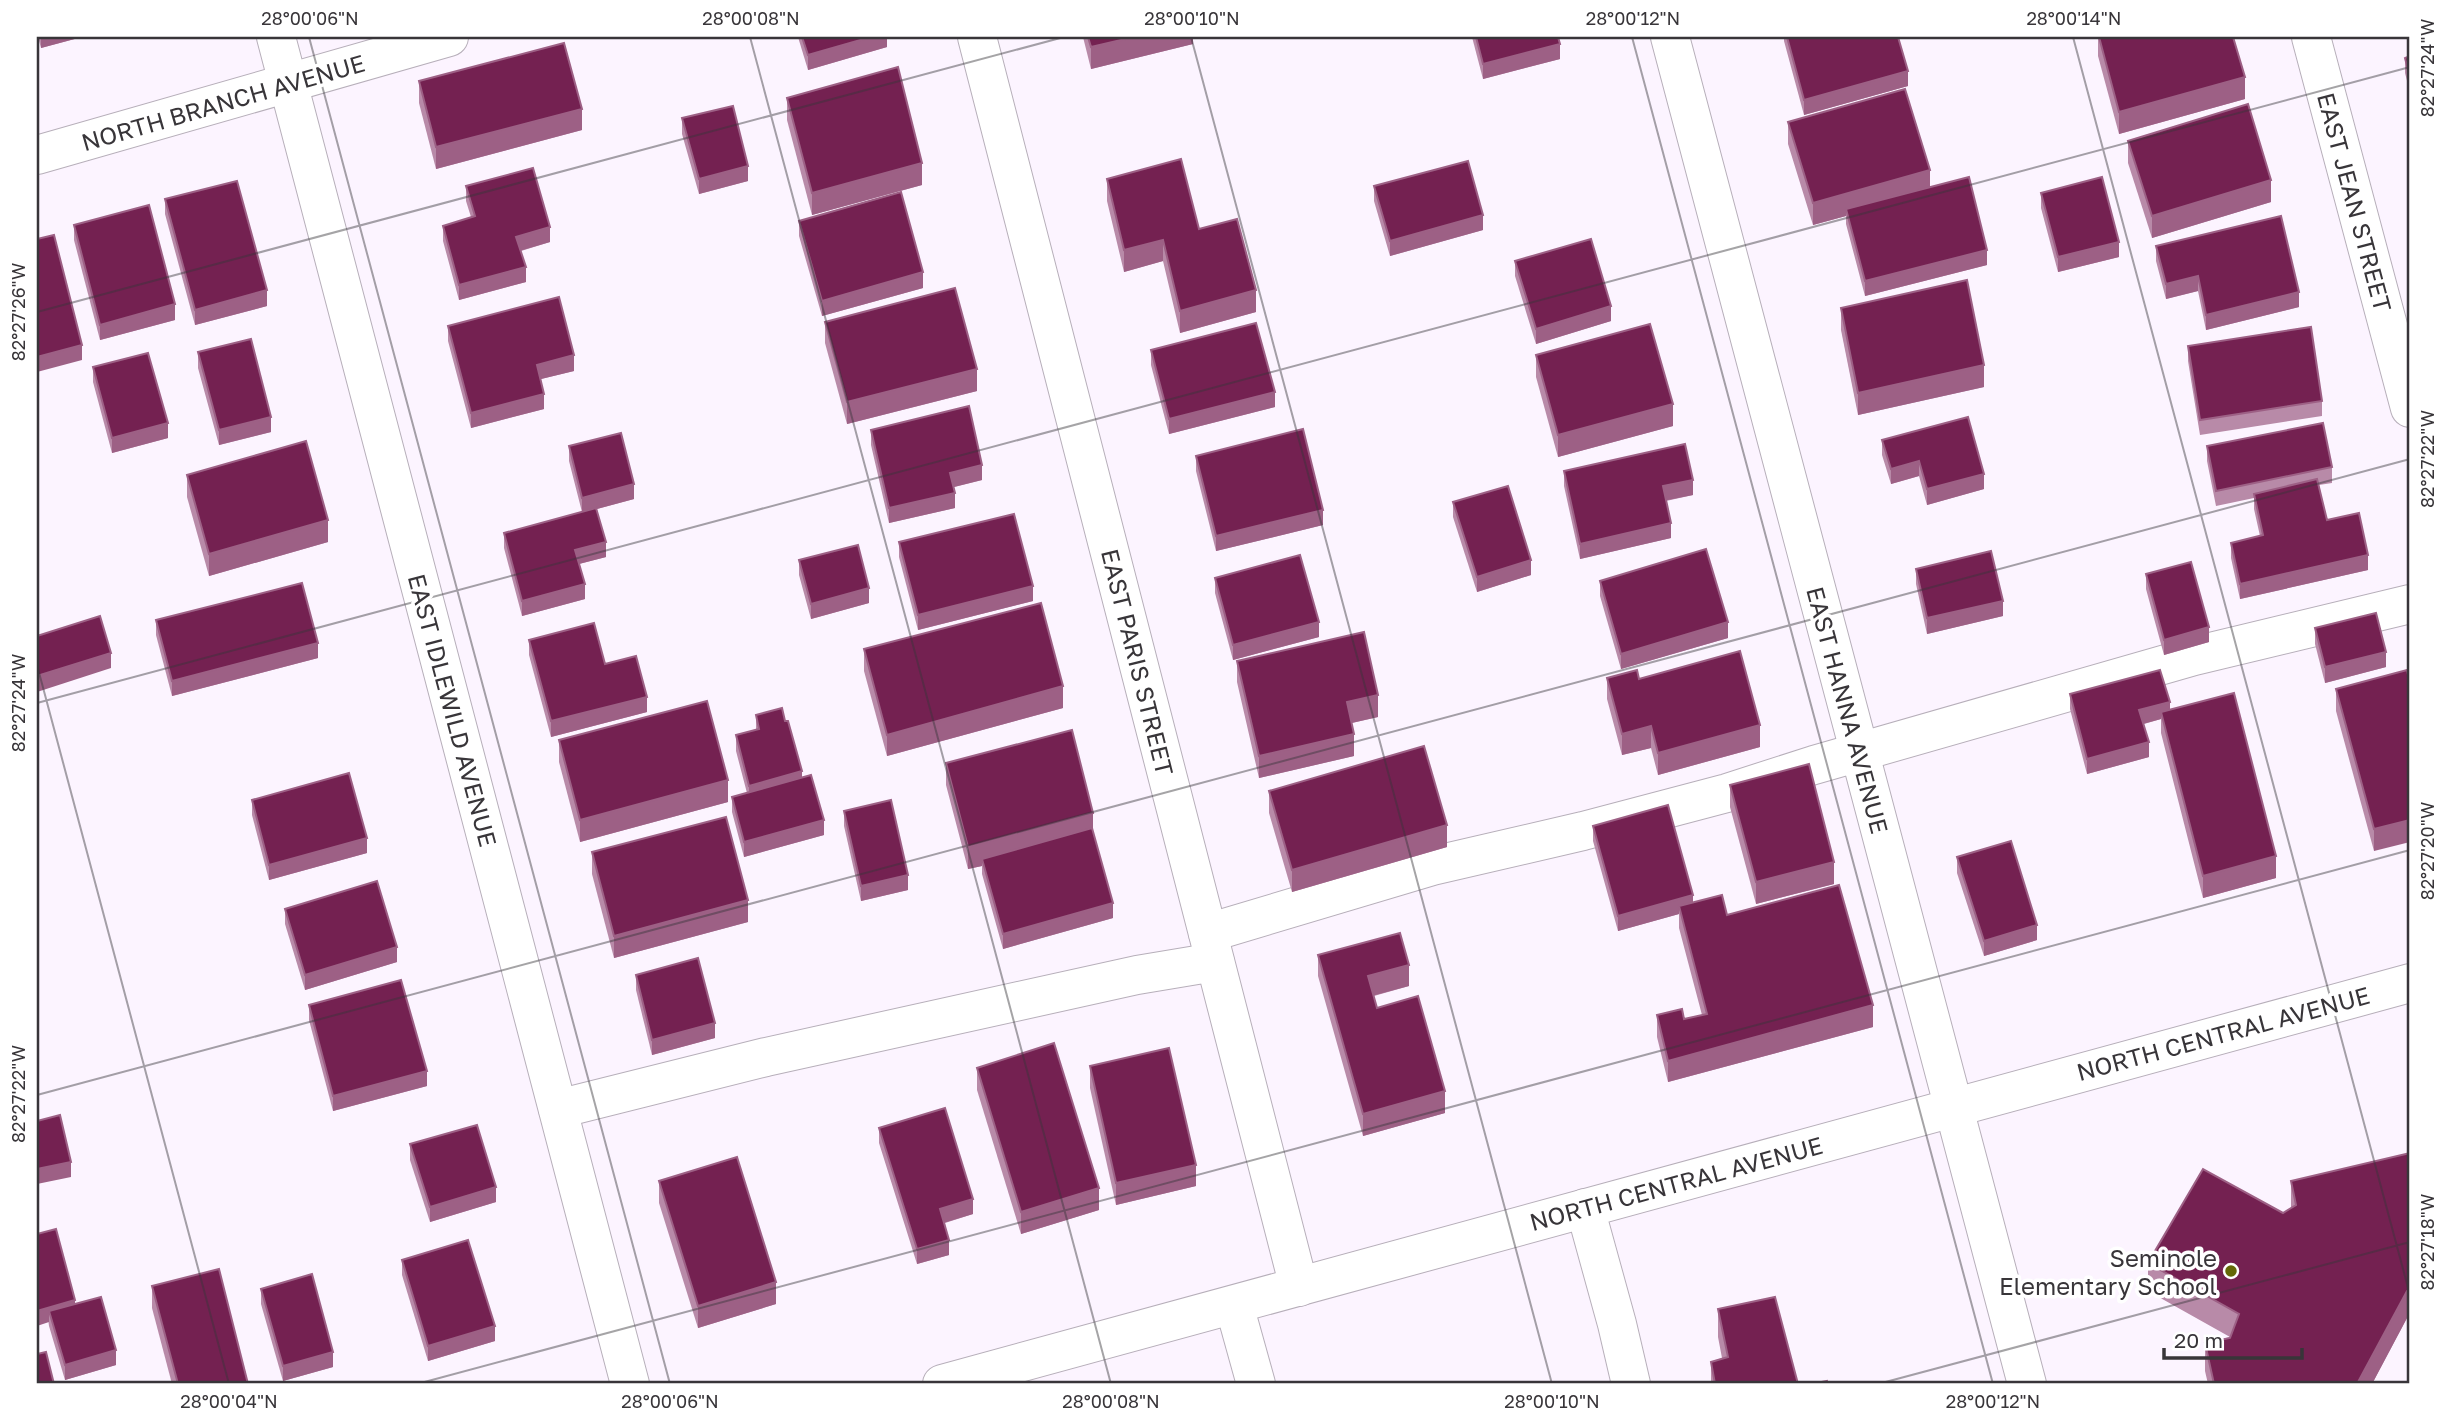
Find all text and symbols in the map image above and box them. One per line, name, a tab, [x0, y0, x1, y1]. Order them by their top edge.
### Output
text: 28°00'06"N	[261, 7, 359, 29]
text: 28°00'08"N	[702, 7, 800, 29]
text: 28°00'10"N	[1144, 7, 1240, 29]
text: 28°00'12"N	[1586, 7, 1680, 29]
text: 28°00'14"N	[2026, 7, 2122, 29]
text: 82°27'24"W	[2416, 19, 2438, 117]
street label: NORTH BRANCH AVENUE	[78, 48, 368, 156]
street label: EAST JEAN STREET	[2312, 89, 2398, 315]
text: 82°27'26"W	[7, 263, 29, 361]
text: 82°27'22"W	[2416, 410, 2438, 508]
street label: EAST PARIS STREET	[1096, 546, 1180, 778]
street label: EAST IDLEWILD AVENUE	[403, 570, 503, 850]
street label: EAST HANNA AVENUE	[1801, 583, 1895, 837]
text: 82°27'24"W	[7, 654, 29, 752]
text: 82°27'20"W	[2416, 802, 2438, 900]
street label: NORTH CENTRAL AVENUE	[2073, 980, 2373, 1086]
text: 82°27'22"W	[7, 1045, 29, 1143]
street label: NORTH CENTRAL AVENUE	[1526, 1130, 1826, 1236]
text: 82°27'18"W	[2416, 1194, 2438, 1290]
place label: Seminole Elementary School	[1999, 1243, 2217, 1300]
marker: Seminole Elementary School	[2223, 1263, 2239, 1279]
scale bar	[2164, 1316, 2302, 1360]
text: 20 m	[2174, 1327, 2223, 1353]
text: 28°00'04"N	[180, 1390, 278, 1412]
text: 28°00'06"N	[621, 1390, 719, 1412]
text: 28°00'08"N	[1062, 1390, 1160, 1412]
text: 28°00'10"N	[1504, 1390, 1600, 1412]
text: 28°00'12"N	[1946, 1390, 2040, 1412]

